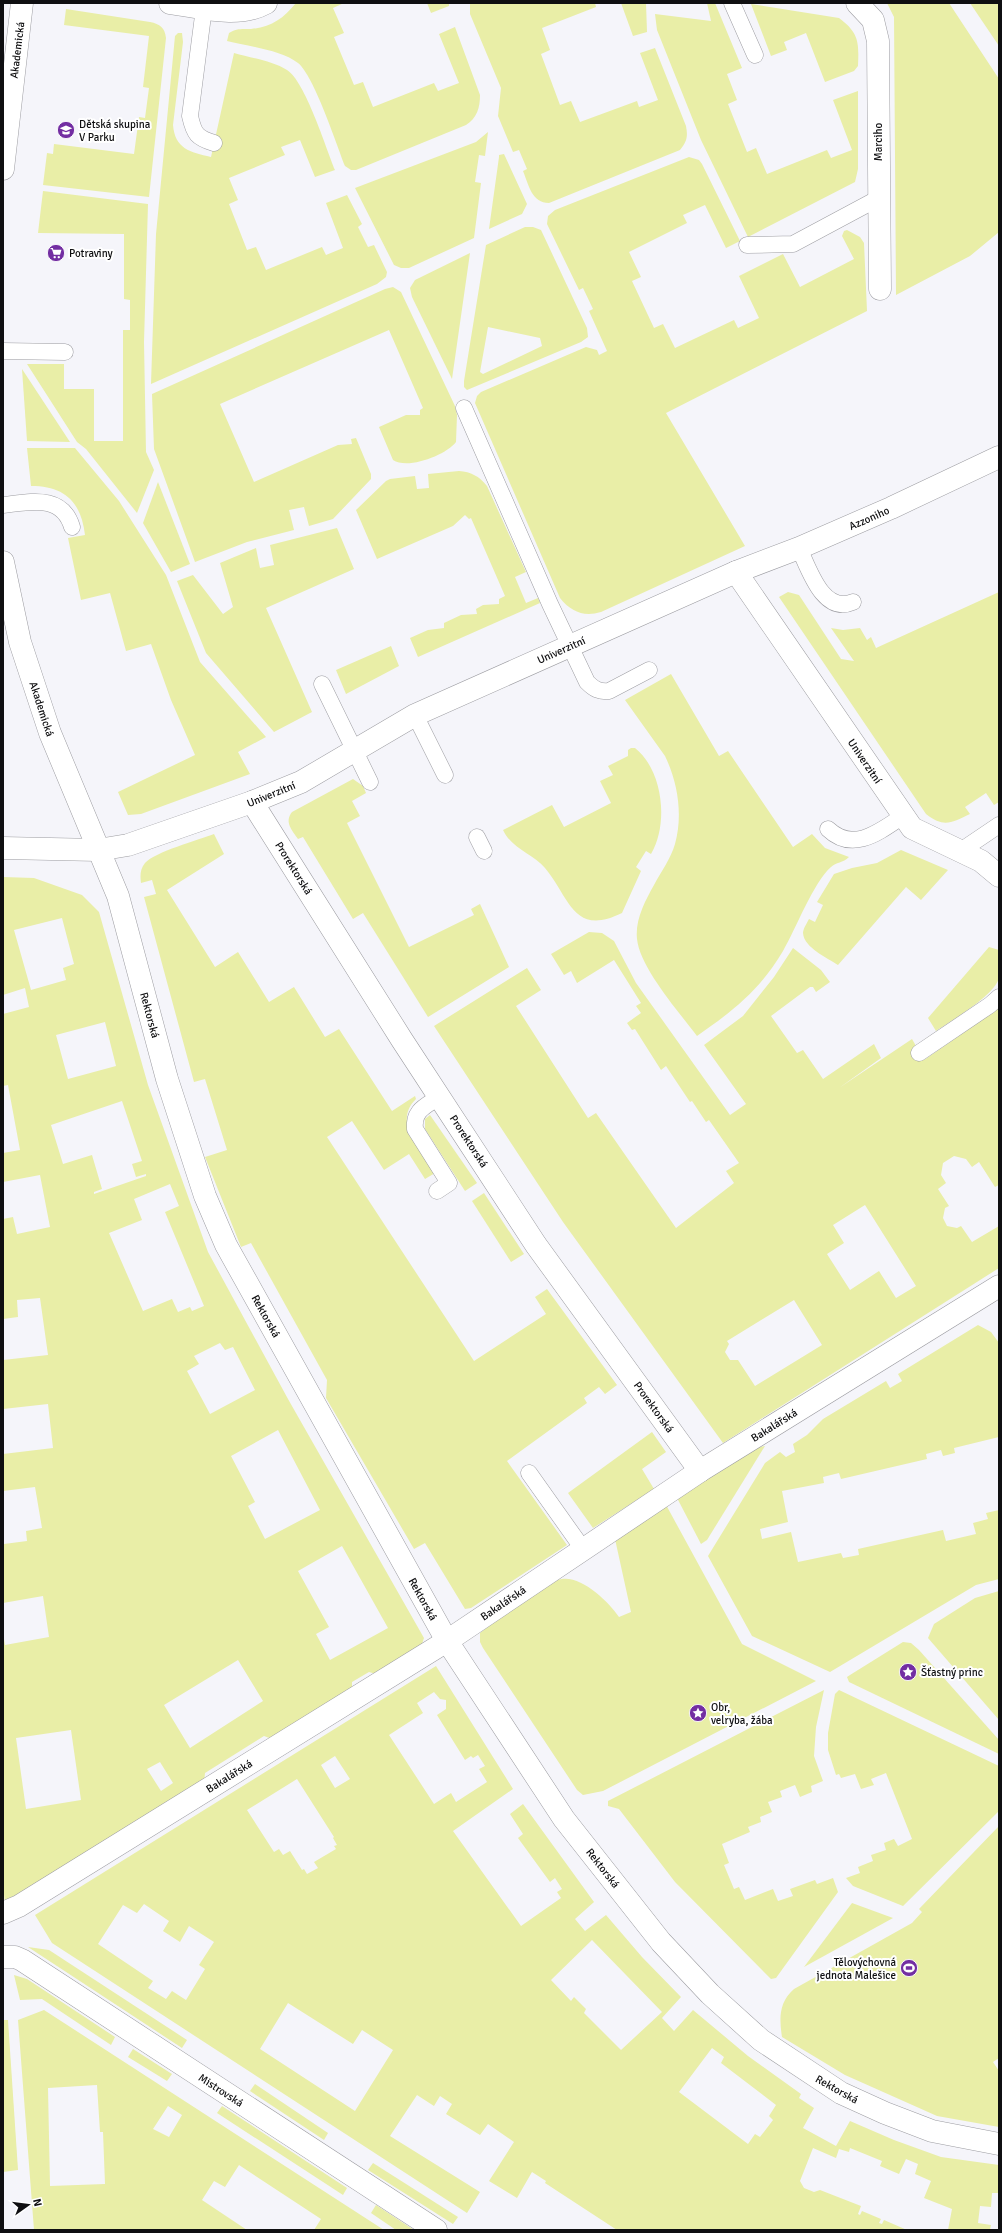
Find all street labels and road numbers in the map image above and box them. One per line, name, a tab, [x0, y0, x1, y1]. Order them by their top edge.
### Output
street label: Akademická	[8, 20, 27, 79]
street label: Marciho	[872, 123, 885, 161]
street label: Azzoniho	[847, 504, 892, 533]
street label: Univerzitní	[535, 634, 587, 667]
street label: Akademická	[27, 680, 57, 739]
street label: Univerzitní	[845, 736, 884, 786]
street label: Univerzitní	[245, 779, 297, 810]
street label: Prorektorská	[272, 839, 315, 897]
street label: Rektorská	[137, 991, 162, 1040]
street label: Prorektorská	[447, 1113, 491, 1170]
street label: Rektorská	[249, 1293, 283, 1340]
street label: Prorektorská	[631, 1379, 677, 1436]
street label: Bakalářská	[749, 1406, 800, 1445]
street label: Rektorská	[406, 1576, 440, 1623]
street label: Bakalářská	[478, 1583, 529, 1623]
street label: Bakalářská	[204, 1757, 255, 1796]
street label: Rektorská	[583, 1846, 622, 1891]
street label: Mistrovská	[196, 2071, 246, 2110]
street label: Rektorská	[813, 2072, 861, 2107]

